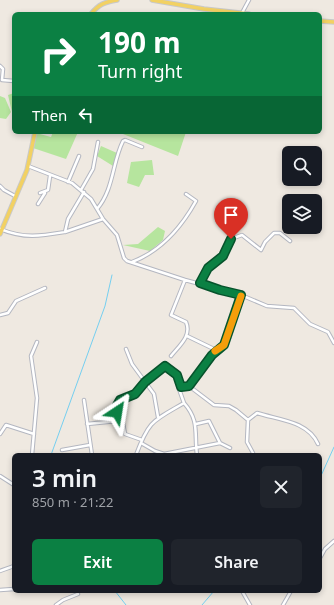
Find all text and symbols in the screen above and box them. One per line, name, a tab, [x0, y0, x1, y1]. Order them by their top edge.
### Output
text: 190 m	[98, 23, 181, 61]
icon: right	[32, 28, 84, 80]
text: Turn right	[98, 59, 182, 83]
icon: left	[75, 104, 97, 126]
text: Then	[32, 105, 67, 125]
map controls	[282, 146, 322, 234]
button: search	[282, 146, 322, 186]
button: layers	[282, 194, 322, 234]
pin	[214, 198, 248, 239]
icon: arrive	[220, 204, 242, 226]
position arrow	[96, 391, 138, 433]
text: 3 min	[32, 461, 97, 494]
button: close	[260, 466, 302, 508]
text: 850 m · 21:22	[32, 493, 113, 511]
button: Exit	[32, 539, 163, 585]
button: Share	[171, 539, 302, 585]

